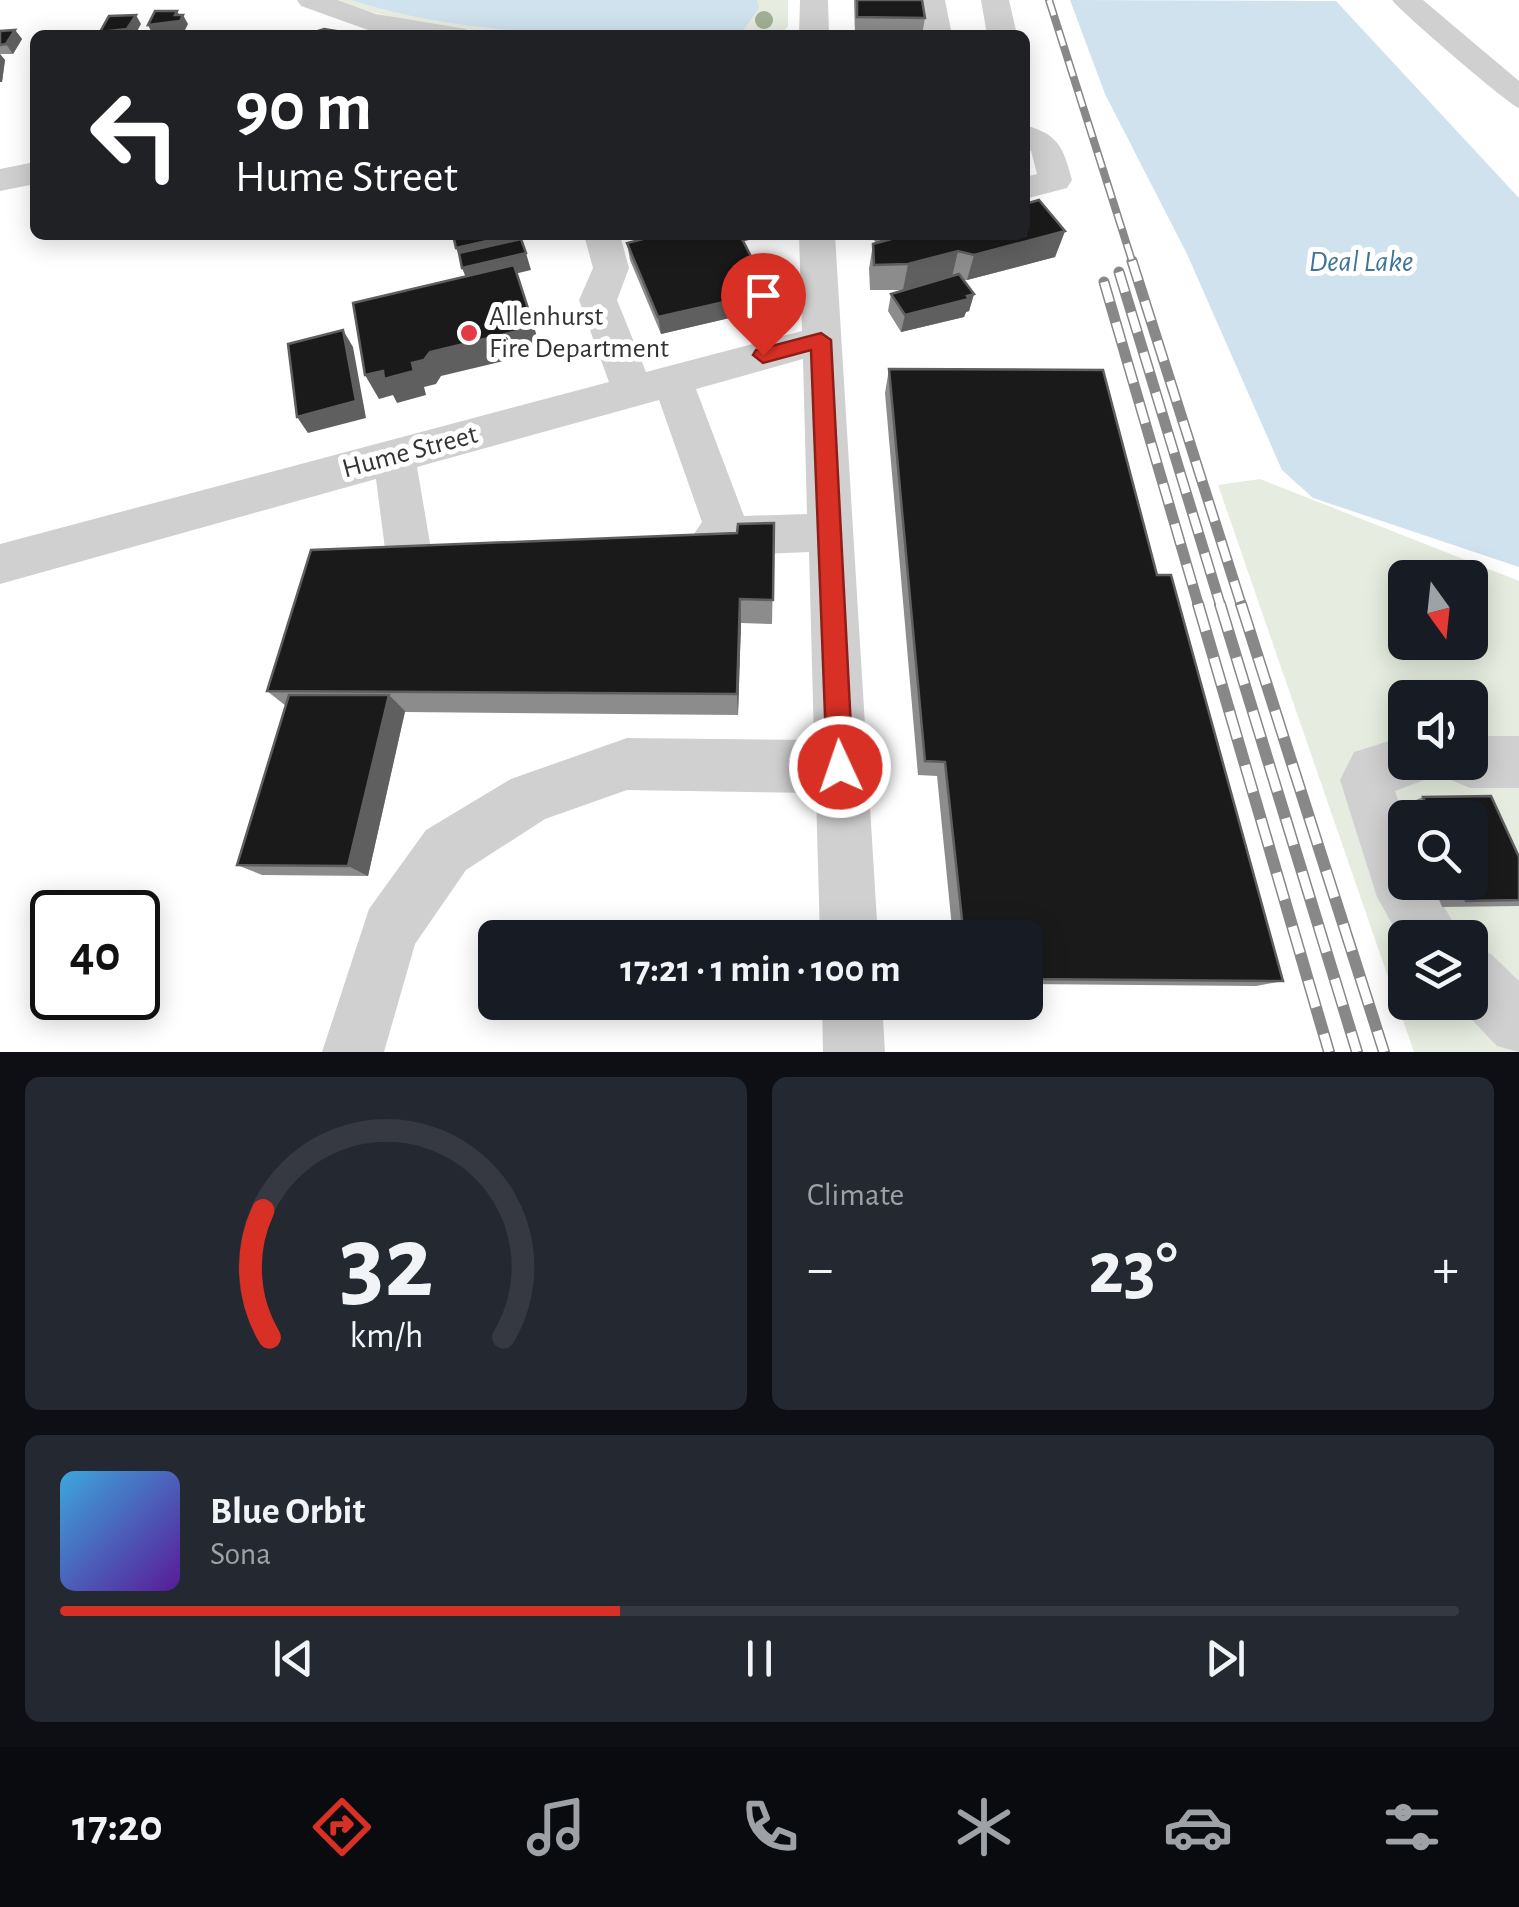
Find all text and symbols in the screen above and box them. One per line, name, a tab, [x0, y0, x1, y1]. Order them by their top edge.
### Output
icon: left	[70, 70, 200, 200]
text: 90 m	[235, 73, 372, 143]
text: Hume Street	[235, 155, 458, 200]
water label: Deal Lake	[1309, 247, 1413, 277]
pin	[721, 253, 806, 356]
icon: arrive	[736, 268, 791, 323]
place label: Allenhurst Fire Department	[489, 303, 669, 363]
marker: Allenhurst Fire Department	[458, 322, 480, 344]
street label: Hume Street	[339, 421, 481, 483]
north arrow	[1388, 560, 1488, 660]
map controls	[1388, 560, 1488, 1020]
button: sound	[1388, 680, 1488, 780]
position arrow	[788, 715, 892, 819]
button: search	[1388, 800, 1488, 900]
speed limit sign: 40	[30, 890, 160, 1020]
button: layers	[1388, 920, 1488, 1020]
text: 17:21 · 1 min · 100 m	[620, 951, 901, 989]
text: Climate	[807, 1179, 904, 1211]
text: 32	[339, 1212, 433, 1316]
text: 23°	[1088, 1232, 1178, 1307]
text: −	[807, 1242, 833, 1297]
text: +	[1433, 1242, 1459, 1297]
text: km/h	[349, 1318, 423, 1354]
text: Blue Orbit	[210, 1493, 365, 1531]
text: Sona	[210, 1538, 271, 1570]
icon: previous	[266, 1631, 321, 1686]
icon: pause	[732, 1631, 787, 1686]
icon: next	[1198, 1631, 1253, 1686]
icon: directions	[307, 1792, 377, 1862]
icon: music	[521, 1792, 591, 1862]
icon: phone	[735, 1792, 805, 1862]
icon: climate	[949, 1792, 1019, 1862]
icon: car	[1163, 1792, 1233, 1862]
icon: filters	[1377, 1792, 1447, 1862]
text: 17:20	[72, 1804, 163, 1849]

